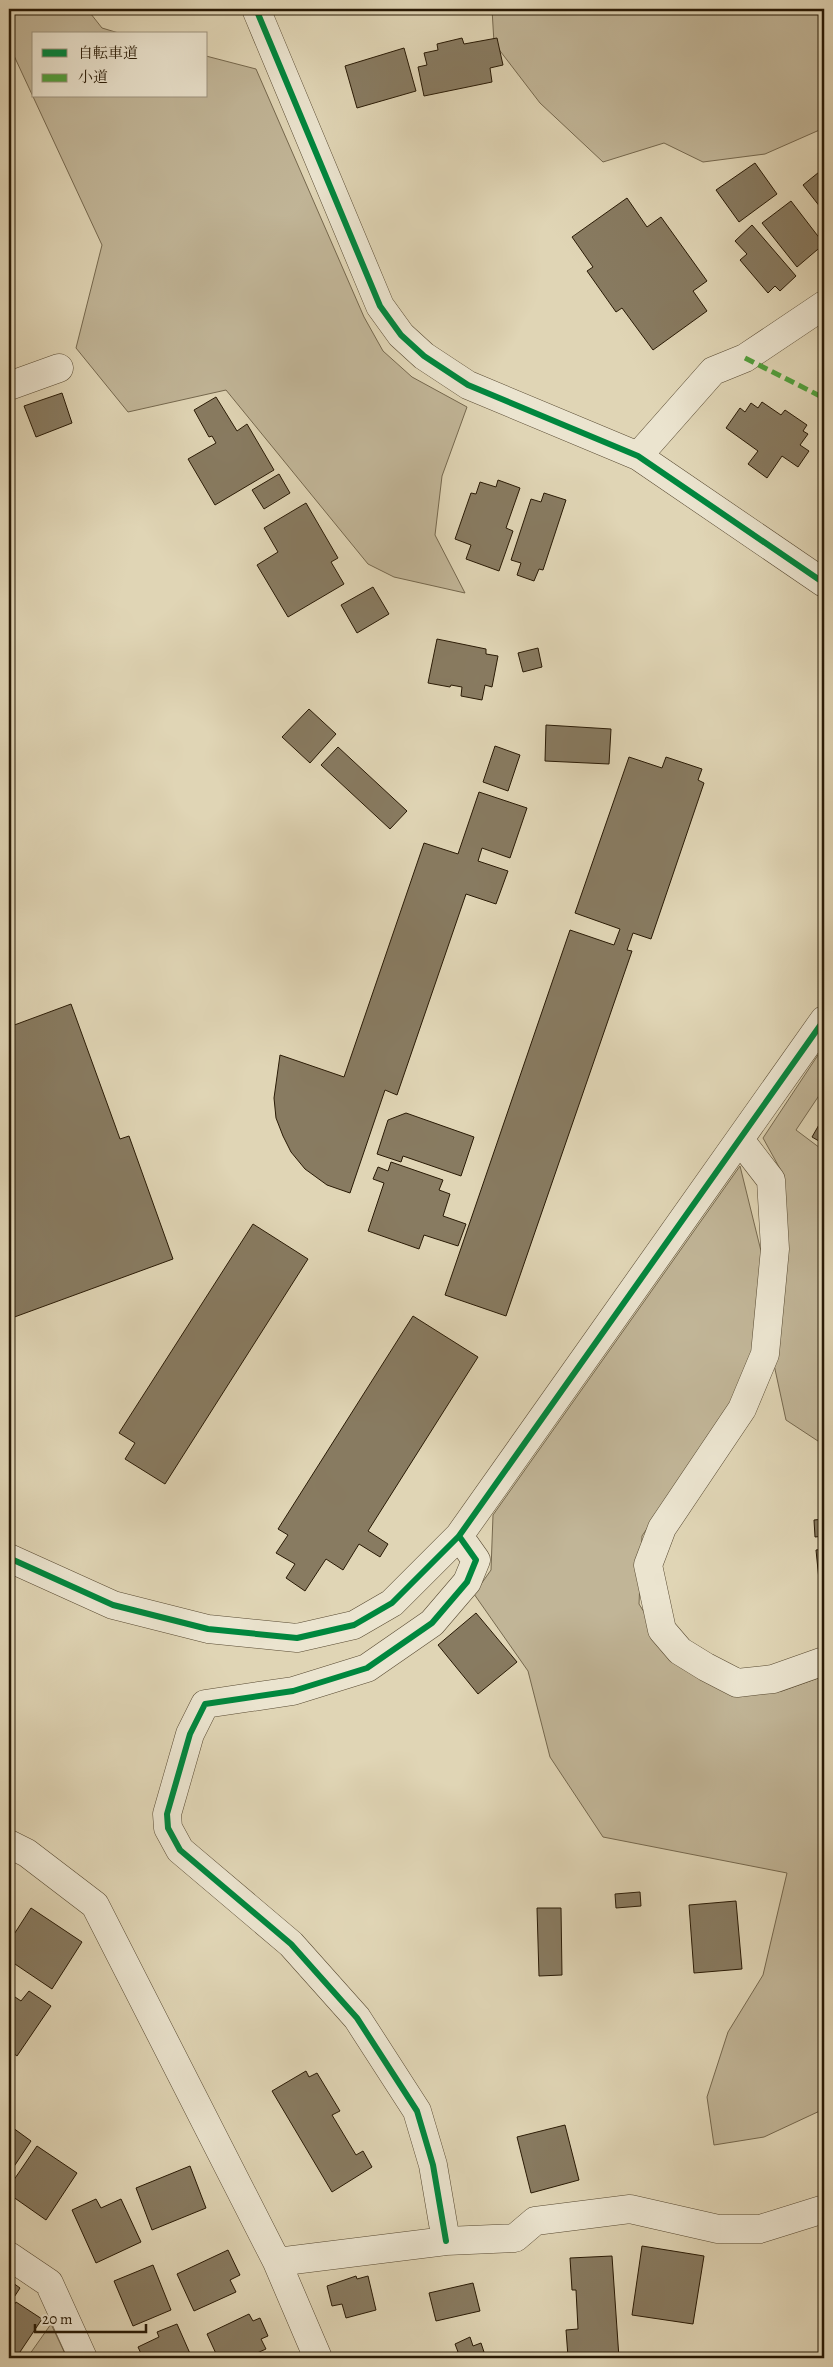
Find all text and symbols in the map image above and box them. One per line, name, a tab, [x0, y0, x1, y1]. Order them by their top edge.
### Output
legend	[32, 32, 208, 98]
text: 自転車道	[78, 43, 138, 63]
text: 小道	[78, 67, 108, 87]
scale bar	[35, 2302, 146, 2334]
text: 20 m	[42, 2309, 73, 2329]

